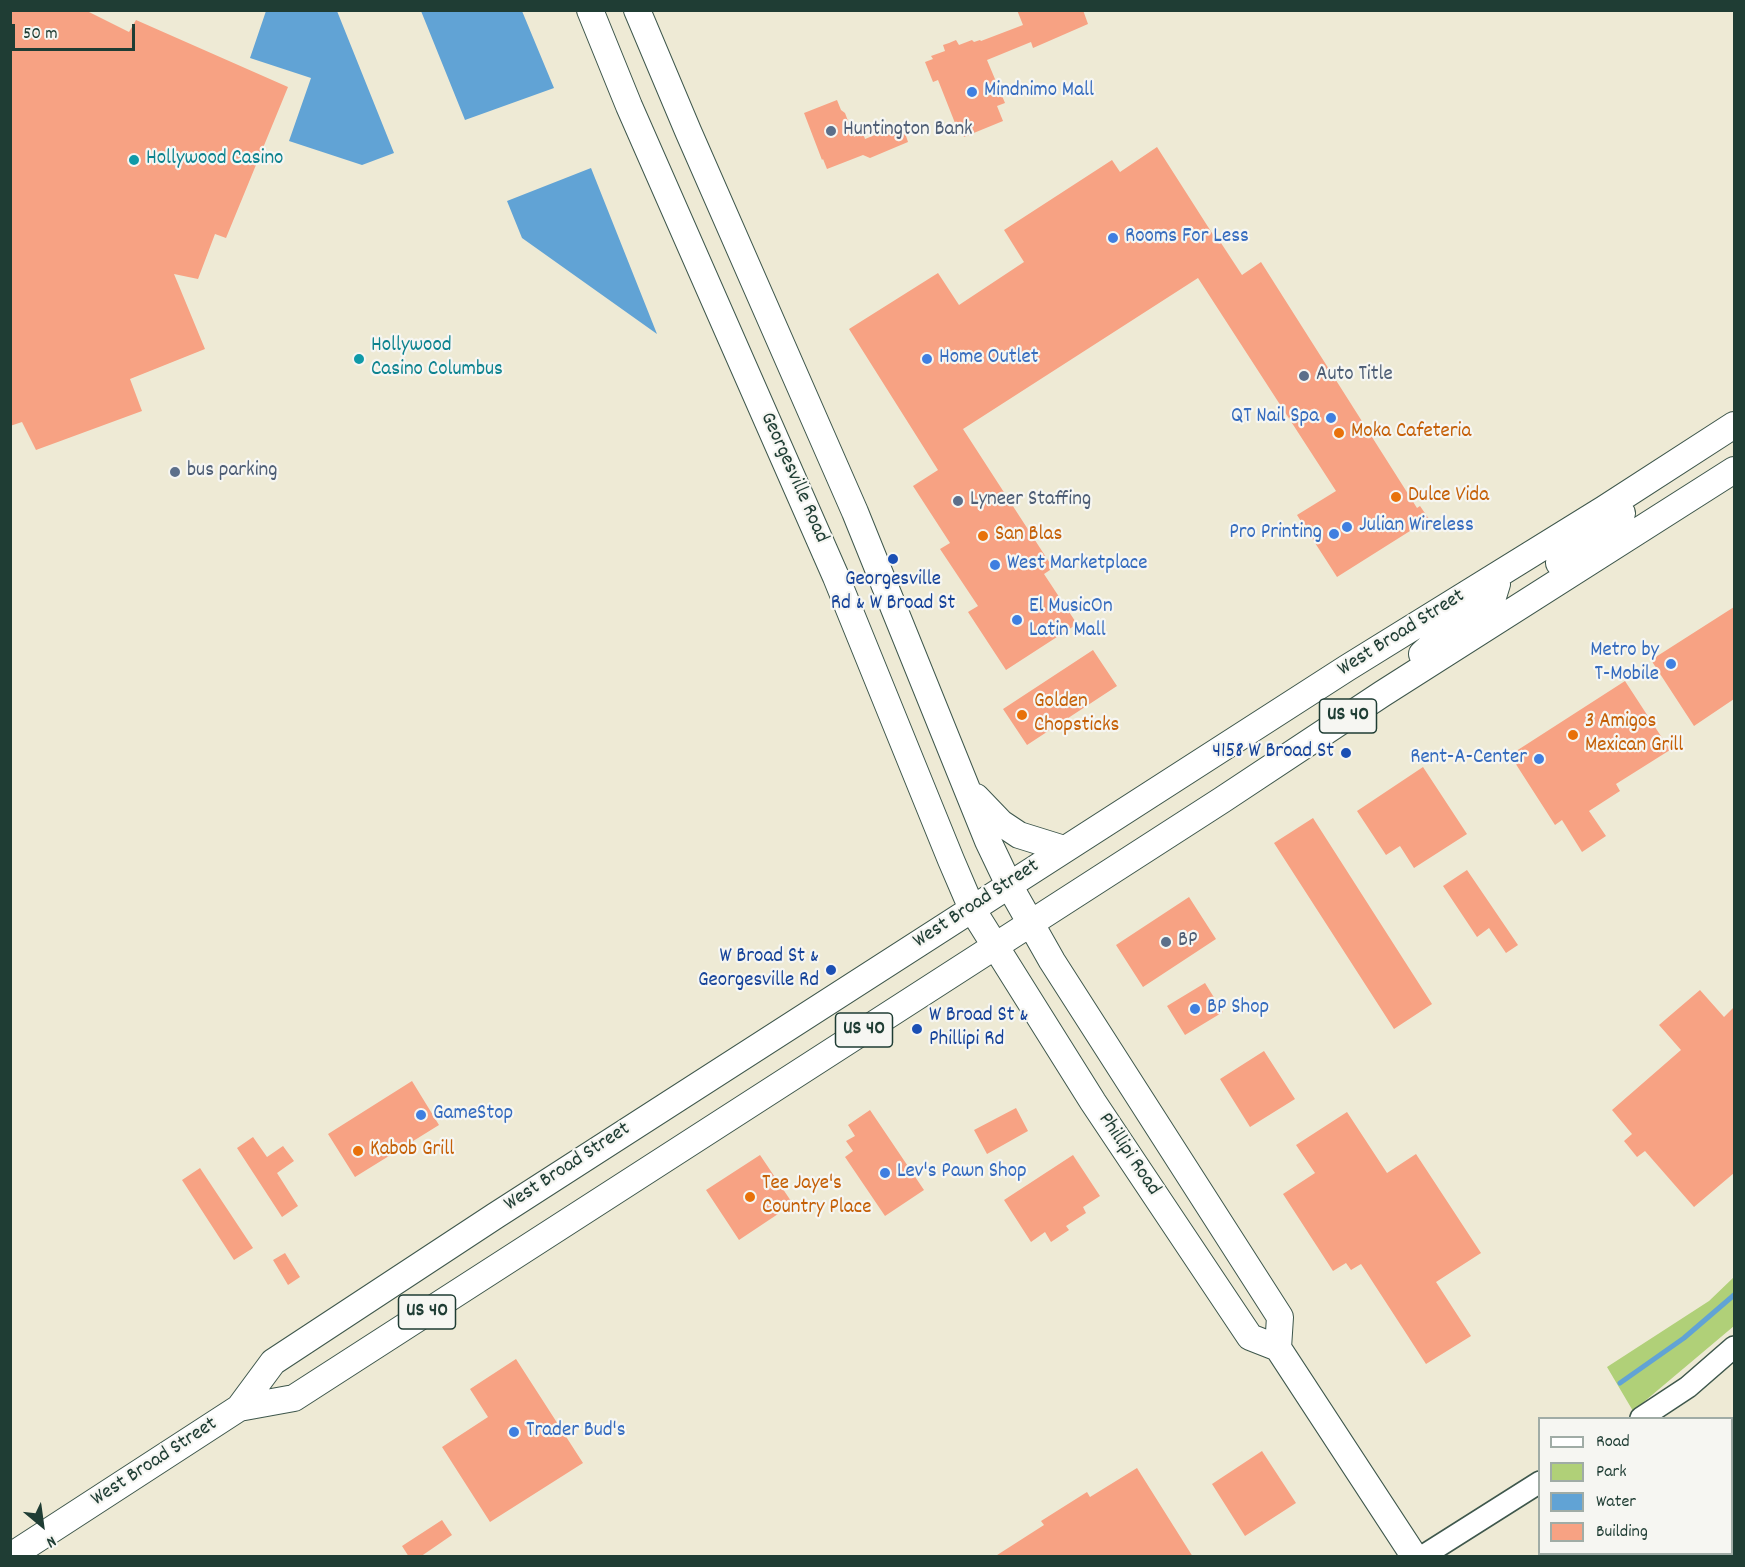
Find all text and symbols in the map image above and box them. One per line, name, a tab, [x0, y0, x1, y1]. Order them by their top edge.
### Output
scale bar	[15, 12, 138, 50]
text: 50 m	[23, 22, 58, 47]
place label: Mindnimo Mall	[984, 79, 1094, 105]
marker: Mindnimo Mall	[965, 85, 979, 99]
place label: Huntington Bank	[843, 118, 973, 144]
marker: Huntington Bank	[824, 124, 838, 138]
place label: Hollywood Casino	[146, 147, 283, 173]
marker: Hollywood Casino	[127, 153, 141, 167]
place label: Rooms For Less	[1125, 225, 1249, 251]
marker: Rooms For Less	[1106, 231, 1120, 245]
place label: Hollywood Casino Columbus	[371, 334, 503, 384]
place label: Home Outlet	[939, 346, 1038, 372]
marker: Hollywood Casino Columbus	[352, 352, 366, 366]
marker: Home Outlet	[920, 352, 934, 366]
place label: Auto Title	[1316, 363, 1393, 389]
marker: Auto Title	[1297, 369, 1311, 383]
place label: QT Nail Spa	[1231, 405, 1319, 431]
street label: Georgesville Road	[753, 409, 833, 547]
marker: QT Nail Spa	[1324, 411, 1338, 425]
place label: Moka Cafeteria	[1351, 420, 1471, 446]
marker: Moka Cafeteria	[1332, 426, 1346, 440]
place label: bus parking	[187, 459, 277, 485]
marker: bus parking	[168, 465, 182, 479]
place label: Dulce Vida	[1408, 484, 1489, 510]
place label: Lyneer Staffing	[970, 488, 1091, 514]
marker: Dulce Vida	[1389, 490, 1403, 504]
marker: Lyneer Staffing	[951, 494, 965, 508]
place label: Julian Wireless	[1359, 514, 1474, 540]
marker: Julian Wireless	[1340, 520, 1354, 534]
place label: Pro Printing	[1229, 521, 1322, 547]
place label: San Blas	[995, 523, 1062, 549]
marker: Pro Printing	[1327, 527, 1341, 541]
marker: San Blas	[976, 529, 990, 543]
marker: Georgesville Rd & W Broad St	[886, 552, 900, 566]
place label: West Marketplace	[1007, 552, 1147, 578]
marker: West Marketplace	[988, 558, 1002, 572]
place label: Georgesville Rd & W Broad St	[831, 568, 955, 618]
street label: West Broad Street	[1334, 585, 1470, 683]
place label: El MusicOn Latin Mall	[1029, 595, 1113, 645]
marker: El MusicOn Latin Mall	[1010, 613, 1024, 627]
place label: Metro by T-Mobile	[1590, 639, 1659, 689]
marker: Metro by T-Mobile	[1664, 657, 1678, 671]
place label: Golden Chopsticks	[1034, 690, 1119, 740]
road number: US 40	[1320, 699, 1376, 733]
marker: Golden Chopsticks	[1015, 708, 1029, 722]
place label: 3 Amigos Mexican Grill	[1585, 710, 1683, 760]
marker: 3 Amigos Mexican Grill	[1566, 728, 1580, 742]
place label: 4158 W Broad St	[1212, 740, 1334, 766]
marker: 4158 W Broad St	[1339, 746, 1353, 760]
place label: Rent-A-Center	[1410, 746, 1527, 772]
marker: Rent-A-Center	[1532, 752, 1546, 766]
street label: West Broad Street	[909, 855, 1045, 955]
place label: BP	[1178, 929, 1197, 955]
marker: BP	[1159, 935, 1173, 949]
place label: W Broad St & Georgesville Rd	[698, 945, 819, 995]
marker: W Broad St & Georgesville Rd	[824, 963, 838, 977]
place label: BP Shop	[1207, 996, 1269, 1022]
marker: BP Shop	[1188, 1002, 1202, 1016]
place label: W Broad St & Phillipi Rd	[929, 1004, 1029, 1054]
road number: US 40	[836, 1013, 892, 1047]
marker: W Broad St & Phillipi Rd	[910, 1022, 924, 1036]
place label: GameStop	[433, 1102, 513, 1128]
marker: GameStop	[414, 1108, 428, 1122]
street label: Phillipi Road	[1091, 1109, 1165, 1201]
street label: West Broad Street	[500, 1118, 636, 1218]
place label: Kabob Grill	[370, 1138, 454, 1164]
marker: Kabob Grill	[351, 1144, 365, 1158]
place label: Lev's Pawn Shop	[897, 1160, 1027, 1186]
marker: Lev's Pawn Shop	[878, 1166, 892, 1180]
place label: Tee Jaye's Country Place	[762, 1172, 871, 1222]
marker: Tee Jaye's Country Place	[743, 1190, 757, 1204]
road number: US 40	[398, 1295, 456, 1329]
street label: West Broad Street	[87, 1413, 223, 1513]
legend	[1538, 1417, 1733, 1555]
place label: Trader Bud's	[526, 1419, 626, 1445]
marker: Trader Bud's	[507, 1425, 521, 1439]
text: Road	[1596, 1430, 1630, 1455]
text: Park	[1596, 1460, 1627, 1485]
text: Water	[1596, 1490, 1636, 1515]
north arrow	[12, 1495, 72, 1555]
text: Building	[1596, 1520, 1648, 1545]
text: N	[42, 1529, 60, 1553]

